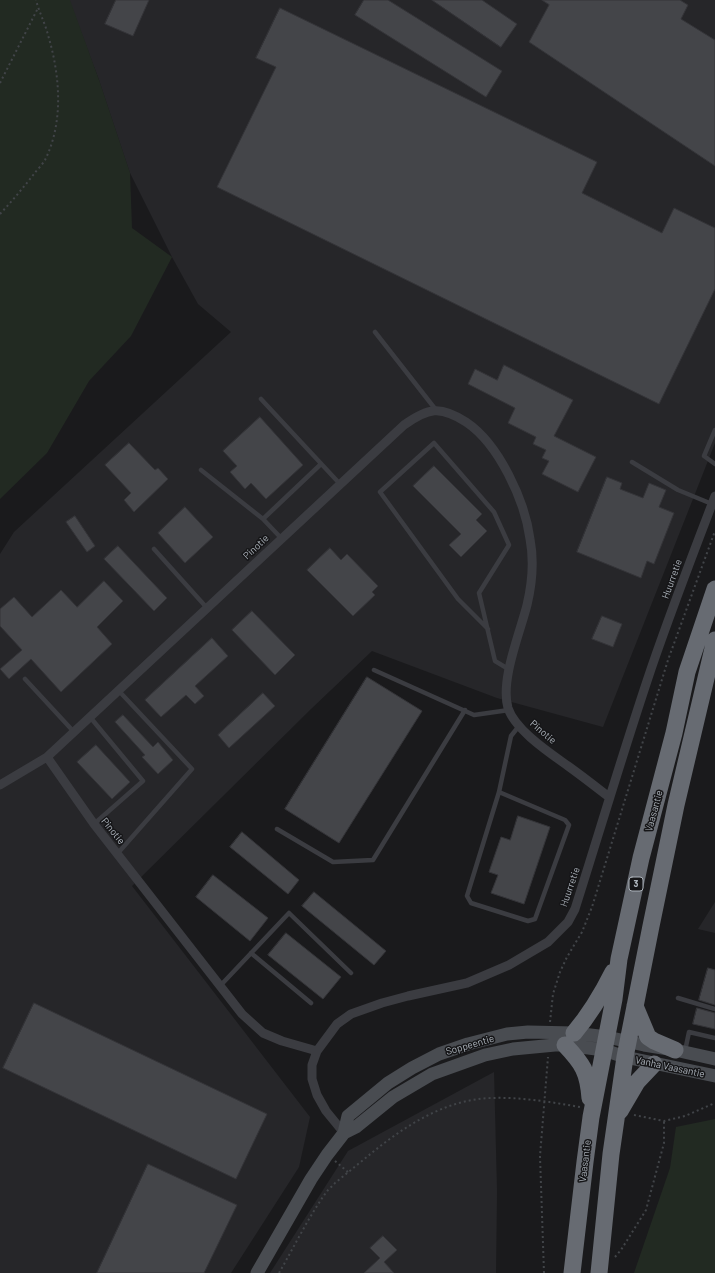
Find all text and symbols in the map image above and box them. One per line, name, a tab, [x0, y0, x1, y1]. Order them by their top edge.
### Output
street label: Pinotie	[241, 532, 271, 562]
street label: Huurretie	[659, 558, 685, 600]
street label: Pinotie	[527, 717, 559, 747]
street label: Vaasantie	[643, 789, 665, 833]
street label: Pinotie	[99, 815, 127, 847]
street label: Huurretie	[558, 866, 582, 908]
road number: 3	[629, 877, 643, 891]
street label: Soppeentie	[444, 1032, 496, 1058]
street label: Vanha Vaasantie	[634, 1054, 706, 1080]
street label: Vaasantie	[576, 1139, 594, 1183]

